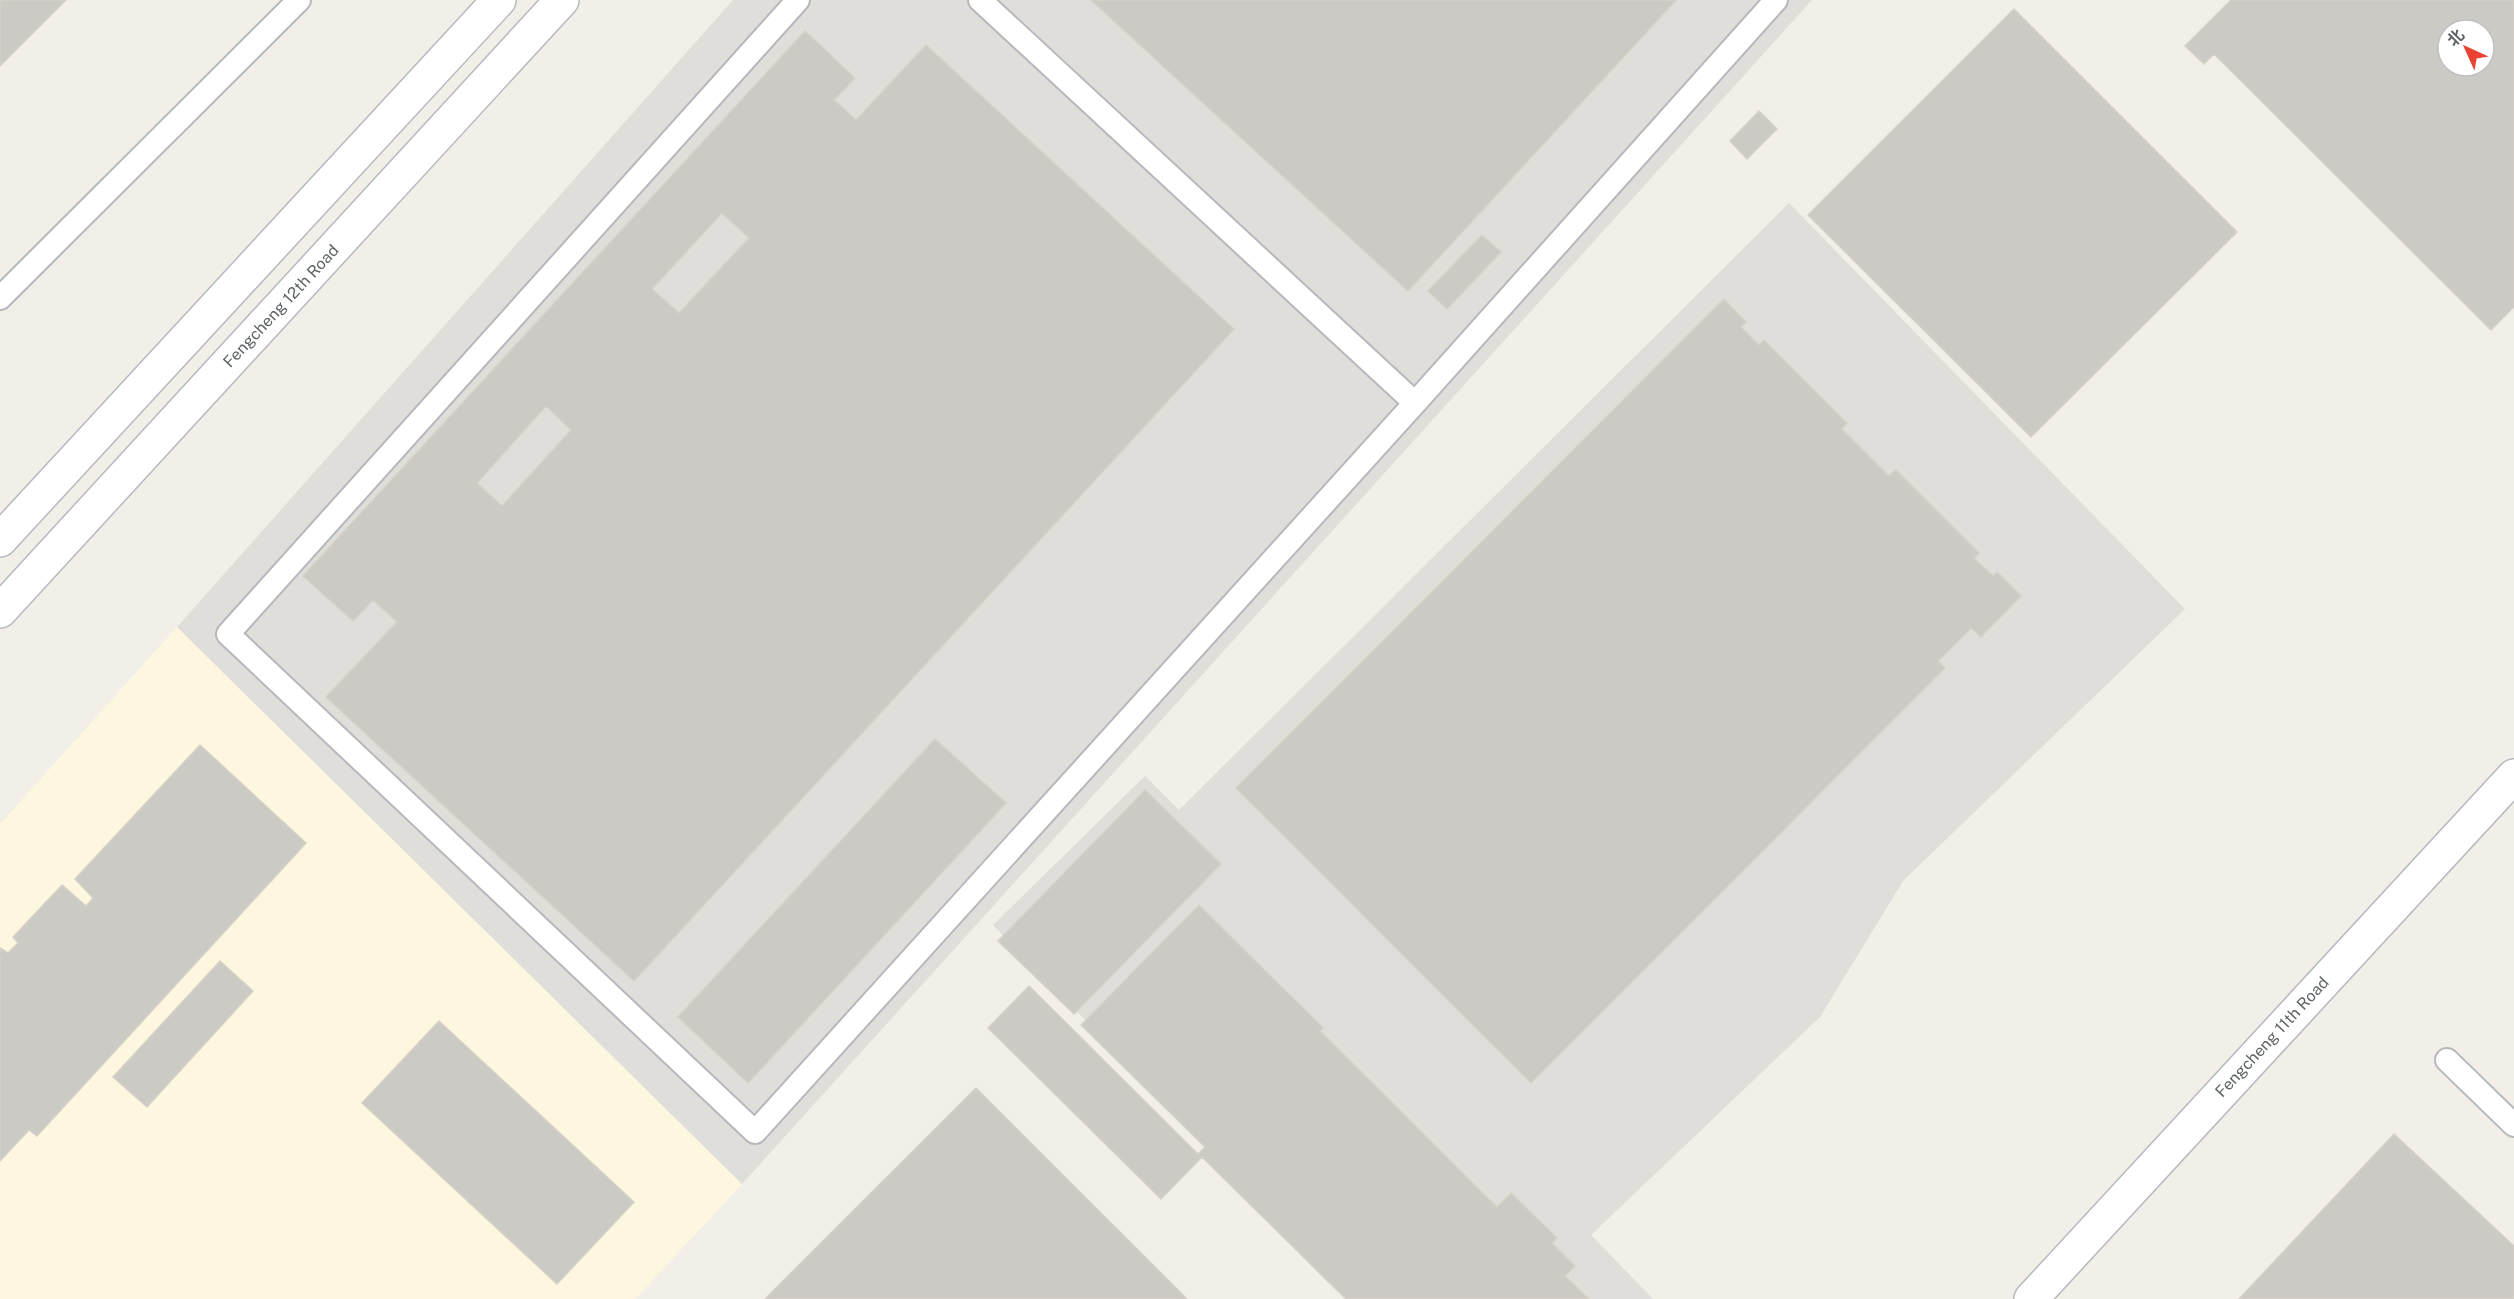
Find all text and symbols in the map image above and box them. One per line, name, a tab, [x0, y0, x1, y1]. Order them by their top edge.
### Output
north arrow	[2436, 18, 2496, 78]
text: 北	[2443, 25, 2468, 50]
street label: Fengcheng 12th Road	[219, 241, 343, 371]
street label: Fengcheng 11th Road	[2211, 973, 2333, 1101]

